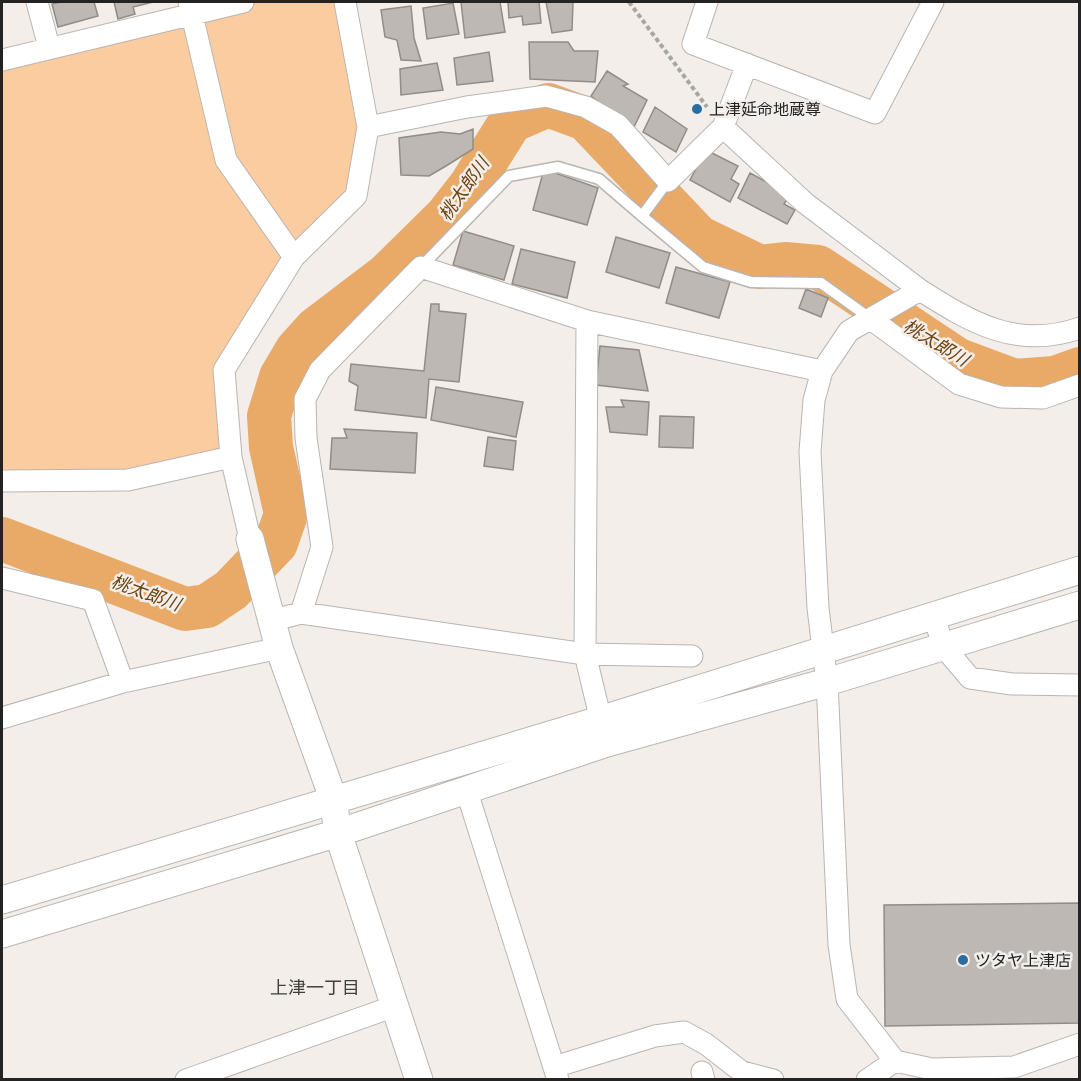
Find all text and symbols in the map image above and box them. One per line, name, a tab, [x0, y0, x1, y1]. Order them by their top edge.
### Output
place label: 上津延命地蔵尊	[709, 101, 821, 118]
marker: 上津延命地蔵尊	[690, 102, 704, 116]
water label: 桃太郎川	[435, 152, 494, 224]
water label: 桃太郎川	[900, 316, 974, 371]
water label: 桃太郎川	[109, 571, 185, 615]
place label: ツタヤ上津店	[975, 952, 1071, 969]
marker: ツタヤ上津店	[956, 953, 970, 967]
district label: 上津一丁目	[270, 978, 360, 998]

